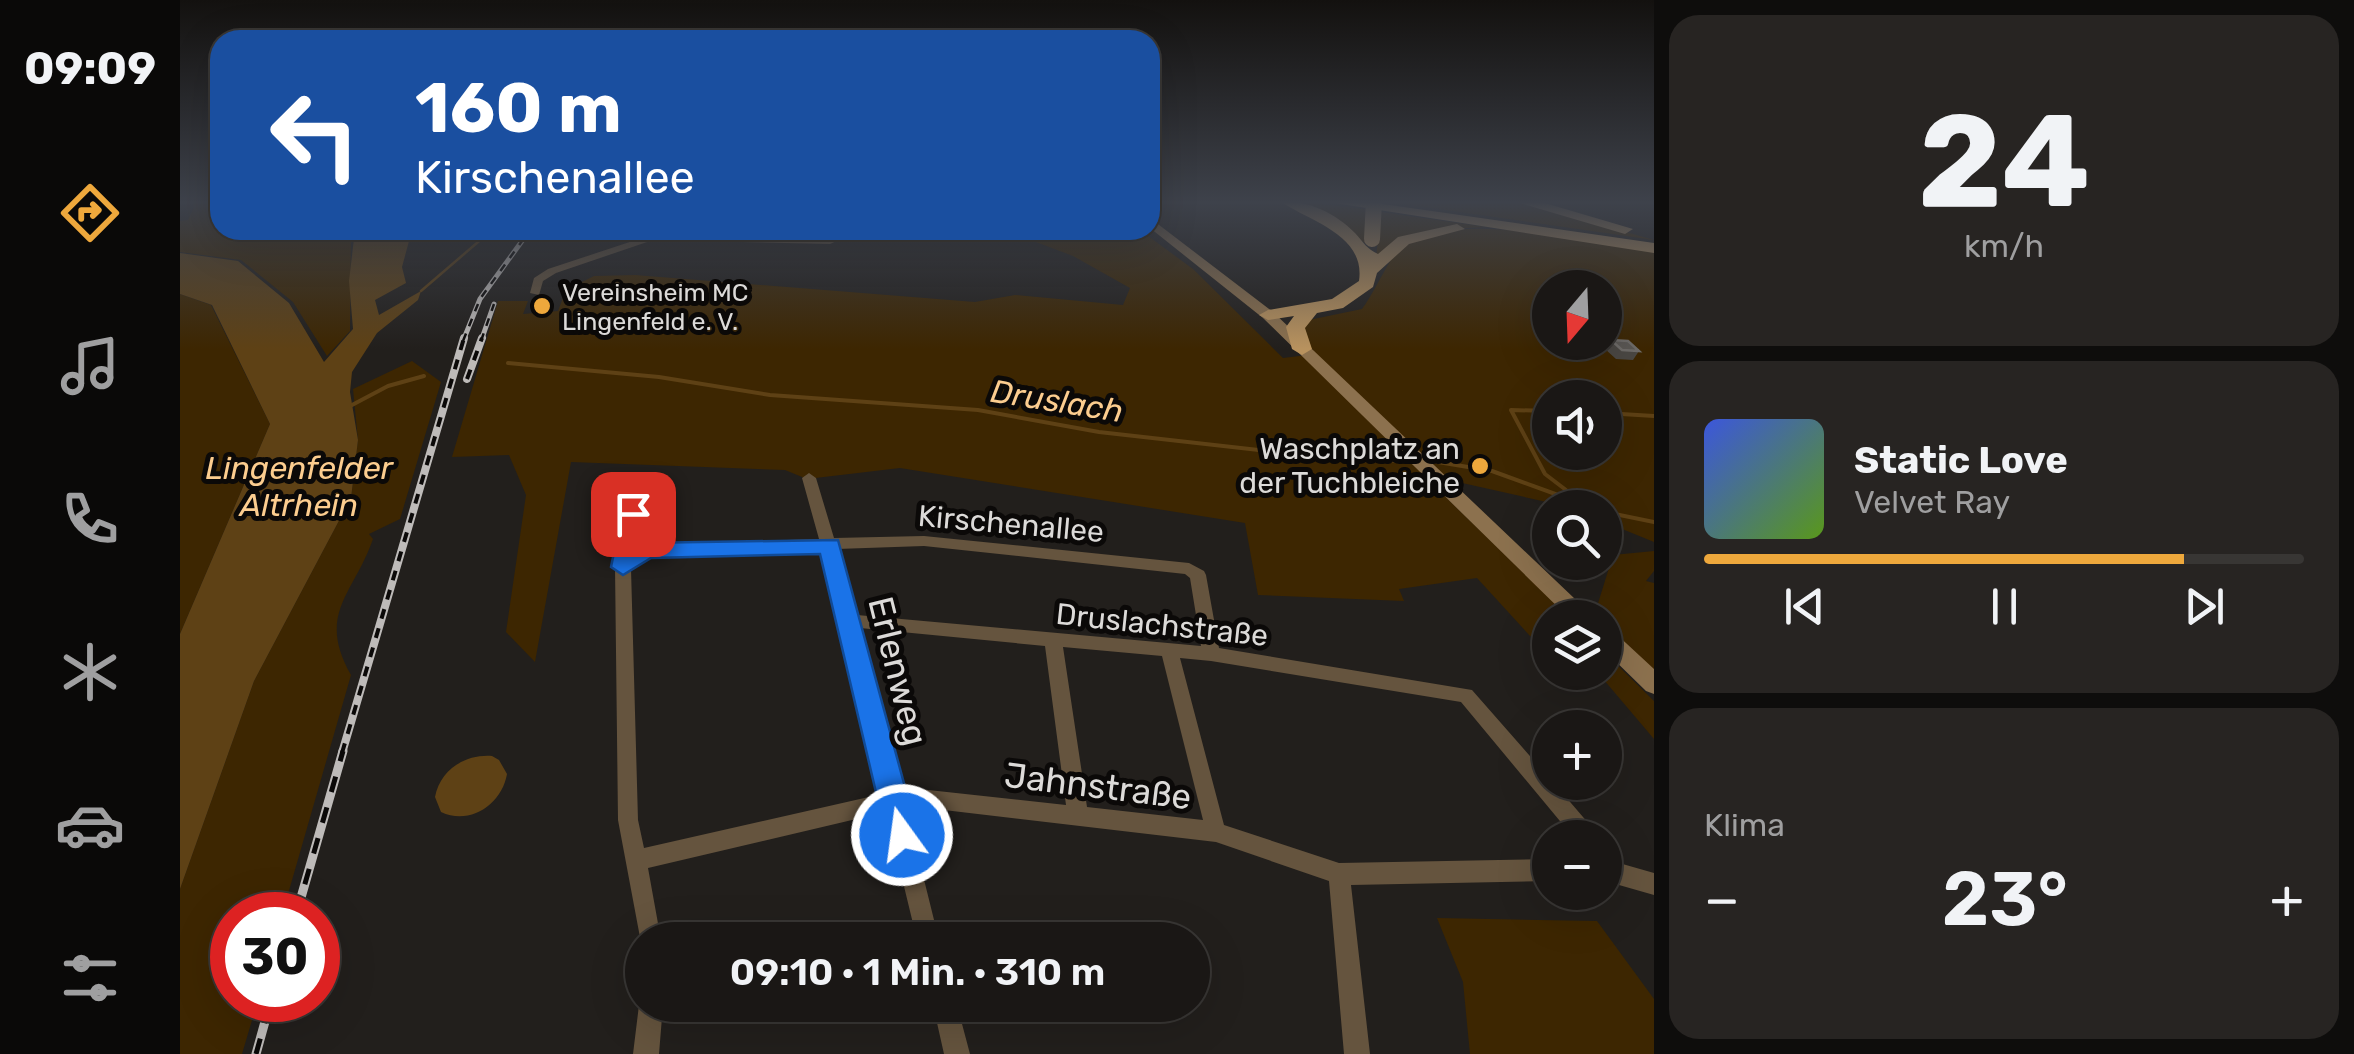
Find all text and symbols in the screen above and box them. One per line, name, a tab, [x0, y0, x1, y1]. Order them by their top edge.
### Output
text: 09:09	[24, 42, 156, 95]
text: 160 m	[415, 67, 622, 150]
icon: left	[250, 70, 380, 200]
text: 24	[1918, 84, 2090, 239]
text: Kirschenallee	[415, 151, 695, 204]
icon: directions	[55, 178, 125, 248]
text: km/h	[1964, 227, 2044, 265]
north arrow	[1532, 270, 1622, 360]
map controls	[1532, 270, 1622, 910]
place label: Vereinsheim MC Lingenfeld e. V.	[562, 278, 748, 336]
marker: Vereinsheim MC Lingenfeld e. V.	[531, 295, 553, 317]
icon: music	[55, 331, 125, 401]
water label: Druslach	[988, 372, 1126, 430]
button: sound	[1532, 380, 1622, 470]
place label: Waschplatz an der Tuchbleiche	[1239, 431, 1460, 501]
text: Static Love	[1854, 437, 2068, 483]
water label: Lingenfelder Altrhein	[205, 449, 395, 524]
marker: Waschplatz an der Tuchbleiche	[1469, 455, 1491, 477]
pin	[591, 472, 676, 557]
text: Velvet Ray	[1854, 483, 2010, 521]
icon: phone	[55, 484, 125, 554]
icon: arrive	[606, 487, 661, 542]
button: search	[1532, 490, 1622, 580]
street label: Kirschenallee	[917, 498, 1105, 550]
icon: previous	[1777, 579, 1832, 634]
icon: pause	[1977, 579, 2032, 634]
icon: next	[2177, 579, 2232, 634]
street label: Erlenweg	[859, 592, 937, 750]
street label: Druslachstraße	[1054, 596, 1270, 654]
button: layers	[1532, 600, 1622, 690]
icon: climate	[55, 637, 125, 707]
button: +	[1532, 710, 1622, 800]
street label: Jahnstraße	[1002, 754, 1194, 818]
position arrow	[850, 783, 954, 887]
icon: car	[55, 790, 125, 860]
text: Klima	[1704, 806, 1785, 844]
button: −	[1532, 820, 1622, 910]
text: 23°	[1942, 855, 2068, 944]
text: −	[1704, 867, 1740, 932]
text: +	[2270, 867, 2304, 932]
speed limit sign: 30	[210, 892, 340, 1022]
icon: filters	[55, 943, 125, 1013]
text: 09:10 · 1 Min. · 310 m	[730, 949, 1105, 995]

